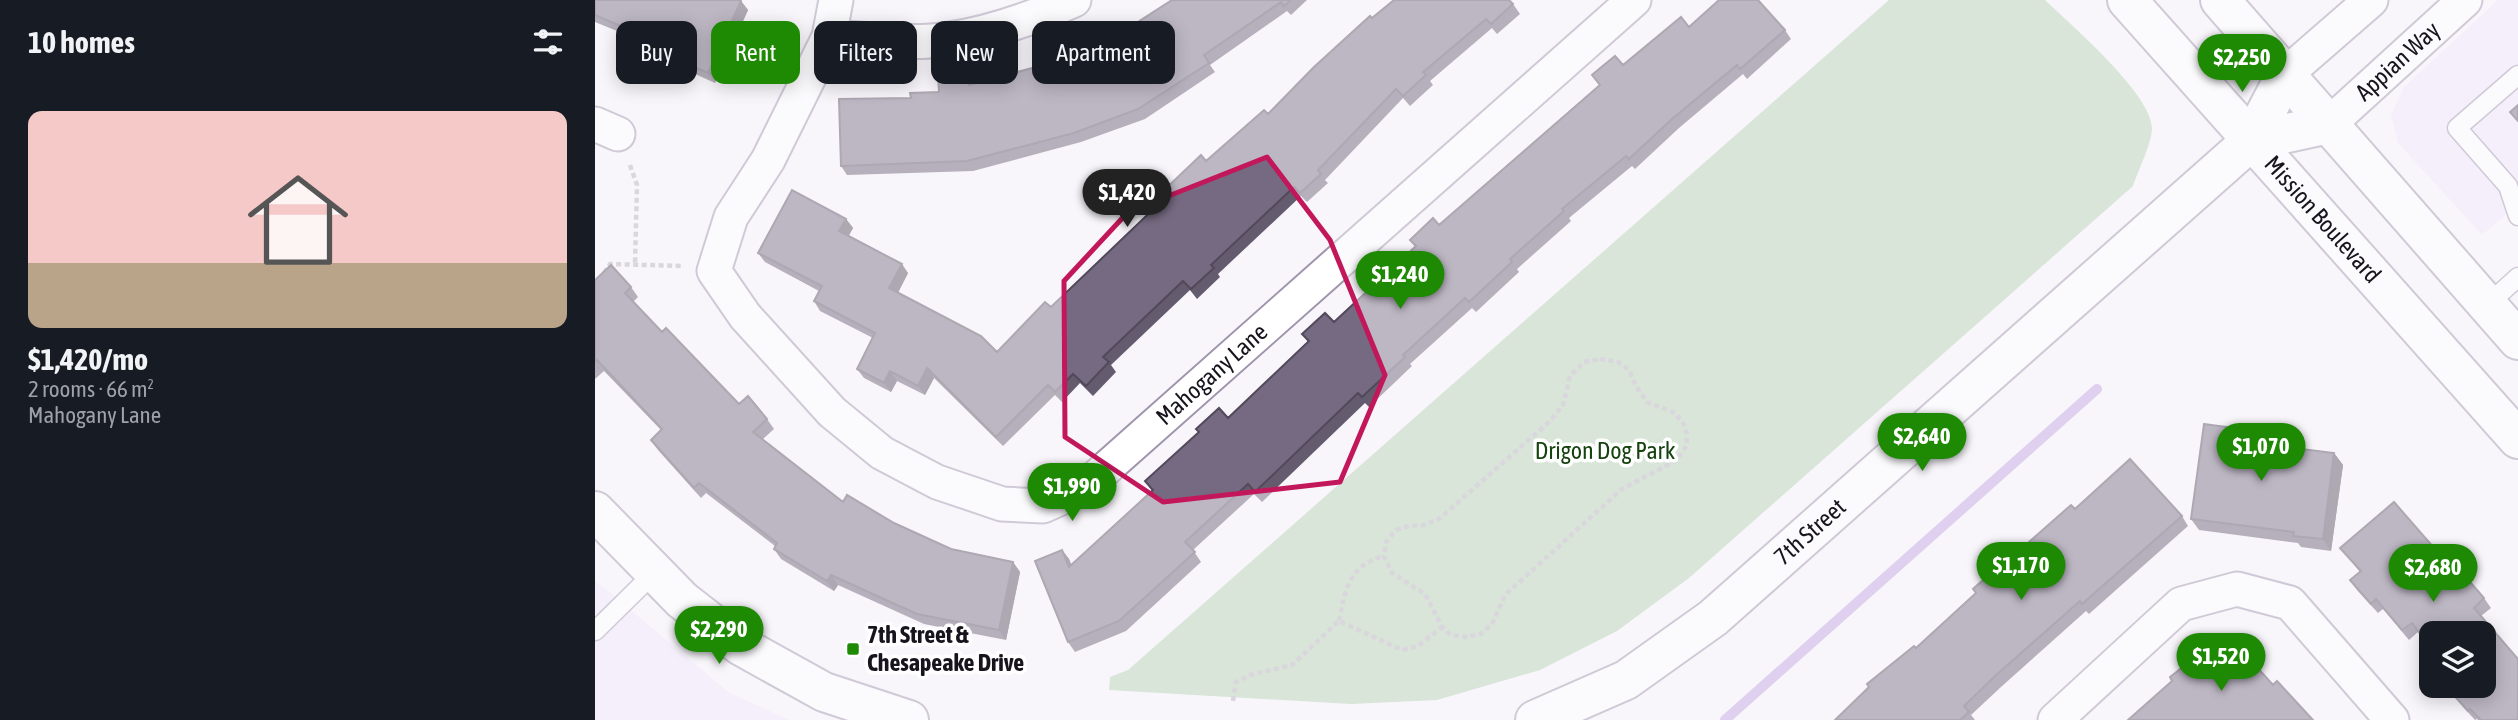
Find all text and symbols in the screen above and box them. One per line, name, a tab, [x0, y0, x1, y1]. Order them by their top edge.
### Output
street label: Appian Way	[2350, 16, 2445, 106]
chip: Buy	[616, 21, 697, 84]
chip: Rent	[711, 21, 800, 84]
chip: Filters	[814, 21, 917, 84]
chip: New	[931, 21, 1018, 84]
chip: Apartment	[1032, 21, 1175, 84]
icon: filters	[529, 23, 567, 61]
text: 10 homes	[28, 25, 135, 59]
pin: $2,250	[2185, 34, 2299, 94]
text: $2,250	[2214, 44, 2271, 70]
street label: Mission Boulevard	[2259, 150, 2386, 288]
icon: home	[235, 157, 361, 283]
pin: $1,420	[1070, 170, 1184, 229]
text: $1,420	[1099, 179, 1156, 205]
pin: $1,240	[1343, 252, 1457, 311]
text: $1,240	[1372, 261, 1429, 287]
street label: Mahogany Lane	[1151, 318, 1273, 430]
text: $1,420/mo	[28, 342, 148, 376]
text: 2 rooms · 66 m²	[28, 376, 154, 402]
text: Mahogany Lane	[28, 402, 161, 428]
pin: $2,640	[1865, 414, 1979, 473]
text: $2,640	[1894, 423, 1951, 449]
pin: $1,070	[2204, 424, 2318, 483]
text: $1,070	[2233, 433, 2290, 459]
park label: Drigon Dog Park	[1535, 437, 1676, 464]
pin: $1,990	[1015, 463, 1129, 523]
text: $1,990	[1044, 473, 1101, 499]
street label: 7th Street	[1769, 493, 1851, 570]
pin: $1,170	[1964, 542, 2078, 602]
pin: $2,680	[2376, 544, 2490, 604]
text: $1,170	[1993, 552, 2050, 578]
text: $2,680	[2405, 554, 2462, 580]
pin: $2,290	[662, 606, 776, 666]
text: $2,290	[691, 616, 748, 642]
place label: 7th Street & Chesapeake Drive	[867, 621, 1024, 676]
map controls	[2419, 621, 2496, 698]
button: layers	[2419, 621, 2496, 698]
pin: $1,520	[2164, 634, 2278, 693]
marker: 7th Street & Chesapeake Drive	[845, 641, 861, 657]
text: $1,520	[2193, 643, 2250, 669]

